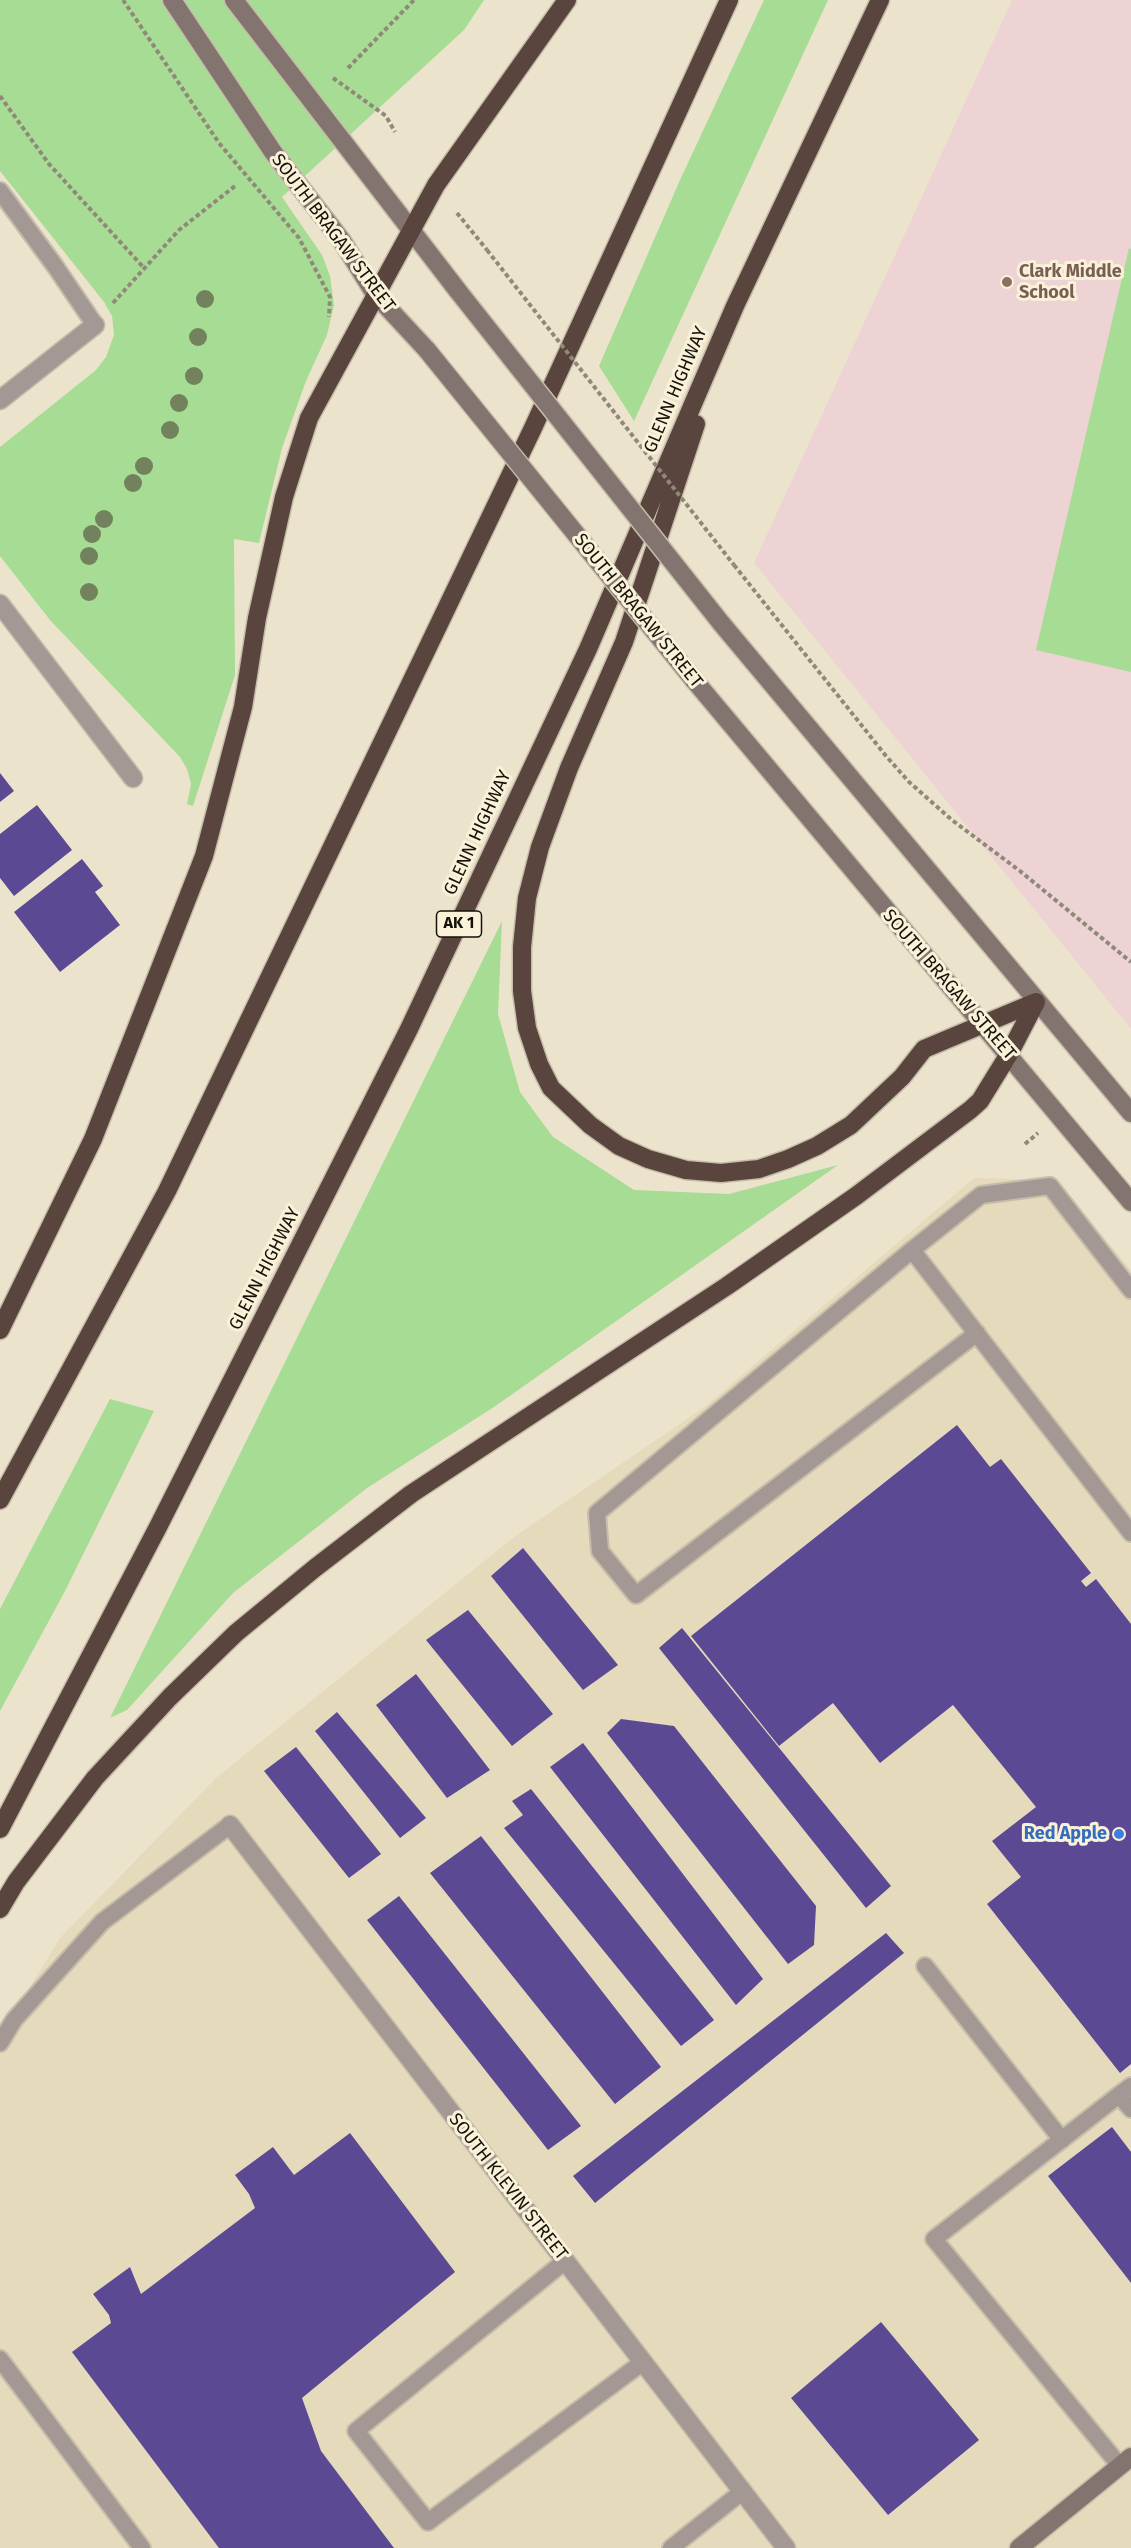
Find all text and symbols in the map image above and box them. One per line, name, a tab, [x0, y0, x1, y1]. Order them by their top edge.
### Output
street label: SOUTH BRAGAW STREET	[267, 150, 399, 316]
place label: Clark Middle School	[1019, 261, 1122, 304]
marker: Clark Middle School	[1000, 275, 1014, 289]
street label: GLENN HIGHWAY	[640, 324, 712, 456]
street label: SOUTH BRAGAW STREET	[569, 530, 707, 692]
street label: GLENN HIGHWAY	[440, 767, 516, 899]
street label: SOUTH BRAGAW STREET	[878, 905, 1020, 1065]
road number: AK 1	[436, 911, 482, 937]
street label: GLENN HIGHWAY	[225, 1204, 305, 1334]
place label: Red Apple	[1024, 1823, 1107, 1845]
marker: Red Apple	[1112, 1827, 1126, 1841]
street label: SOUTH KLEVIN STREET	[444, 2109, 572, 2265]

